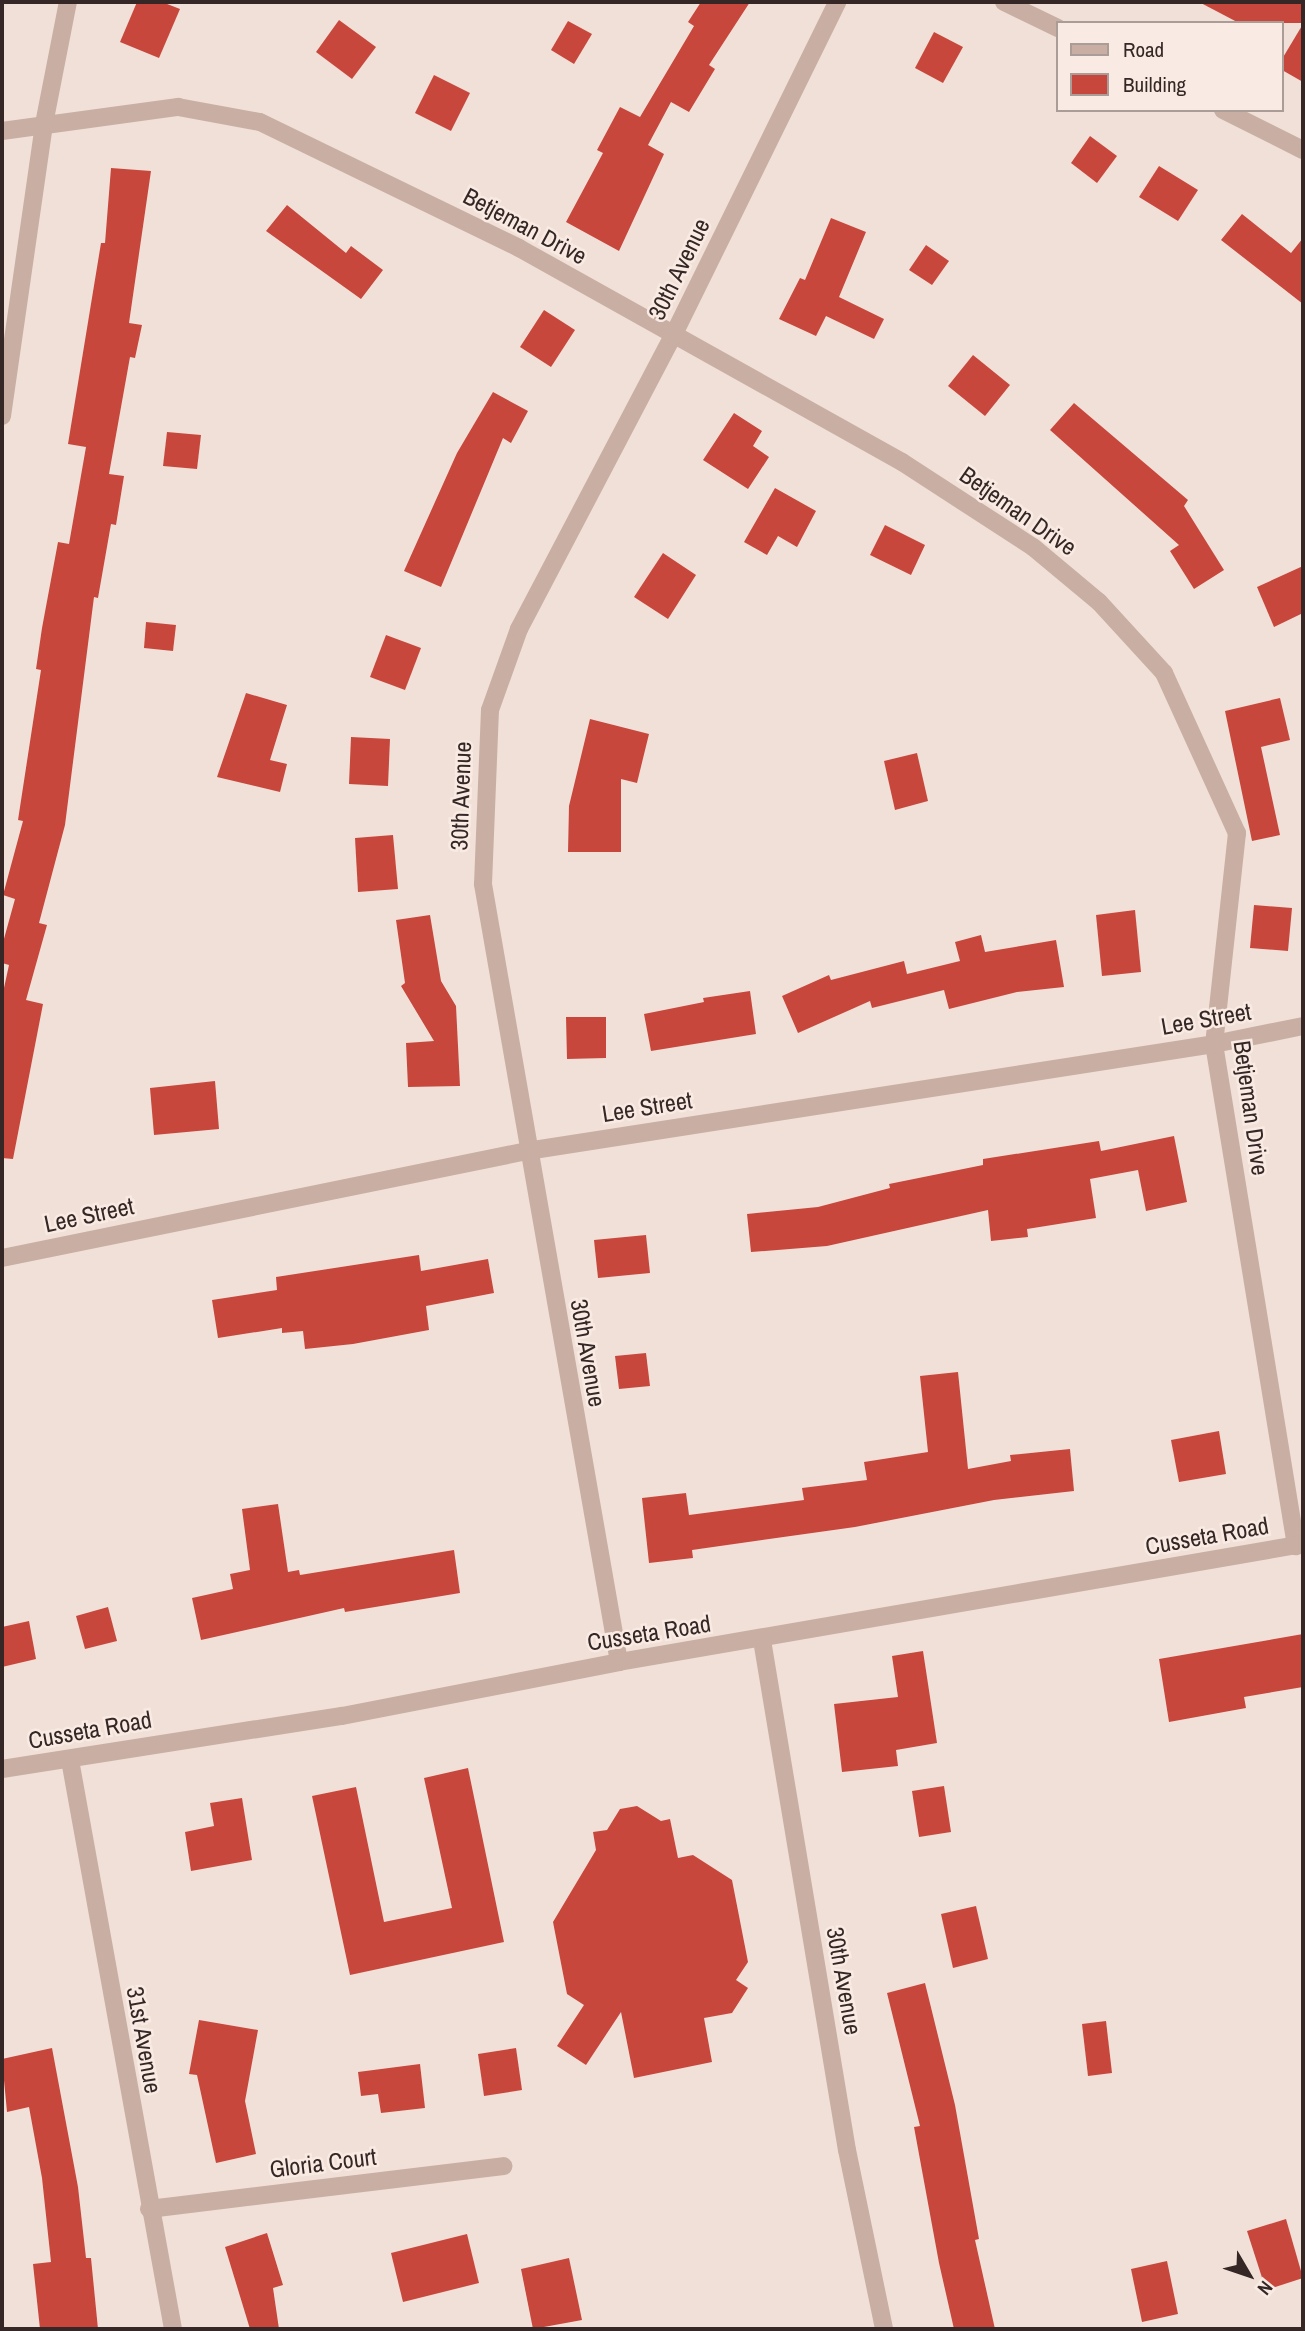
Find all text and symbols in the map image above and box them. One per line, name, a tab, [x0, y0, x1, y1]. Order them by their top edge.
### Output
legend	[1056, 21, 1284, 112]
text: Road	[1123, 35, 1164, 64]
text: Building	[1123, 70, 1186, 99]
street label: Betjeman Drive	[458, 181, 592, 271]
street label: 30th Avenue	[642, 213, 716, 325]
street label: Betjeman Drive	[954, 460, 1082, 562]
street label: 30th Avenue	[445, 740, 477, 852]
street label: Lee Street	[1159, 997, 1253, 1041]
street label: Betjeman Drive	[1227, 1039, 1275, 1177]
street label: Lee Street	[600, 1086, 694, 1128]
street label: Lee Street	[42, 1191, 136, 1239]
street label: 30th Avenue	[564, 1296, 612, 1410]
street label: Cusseta Road	[1143, 1511, 1271, 1561]
street label: Cusseta Road	[585, 1609, 713, 1657]
street label: Cusseta Road	[26, 1705, 154, 1755]
street label: 30th Avenue	[820, 1924, 868, 2038]
street label: 31st Avenue	[120, 1984, 168, 2096]
street label: Gloria Court	[268, 2142, 378, 2184]
north arrow	[1214, 2240, 1284, 2310]
text: N	[1252, 2276, 1279, 2301]

